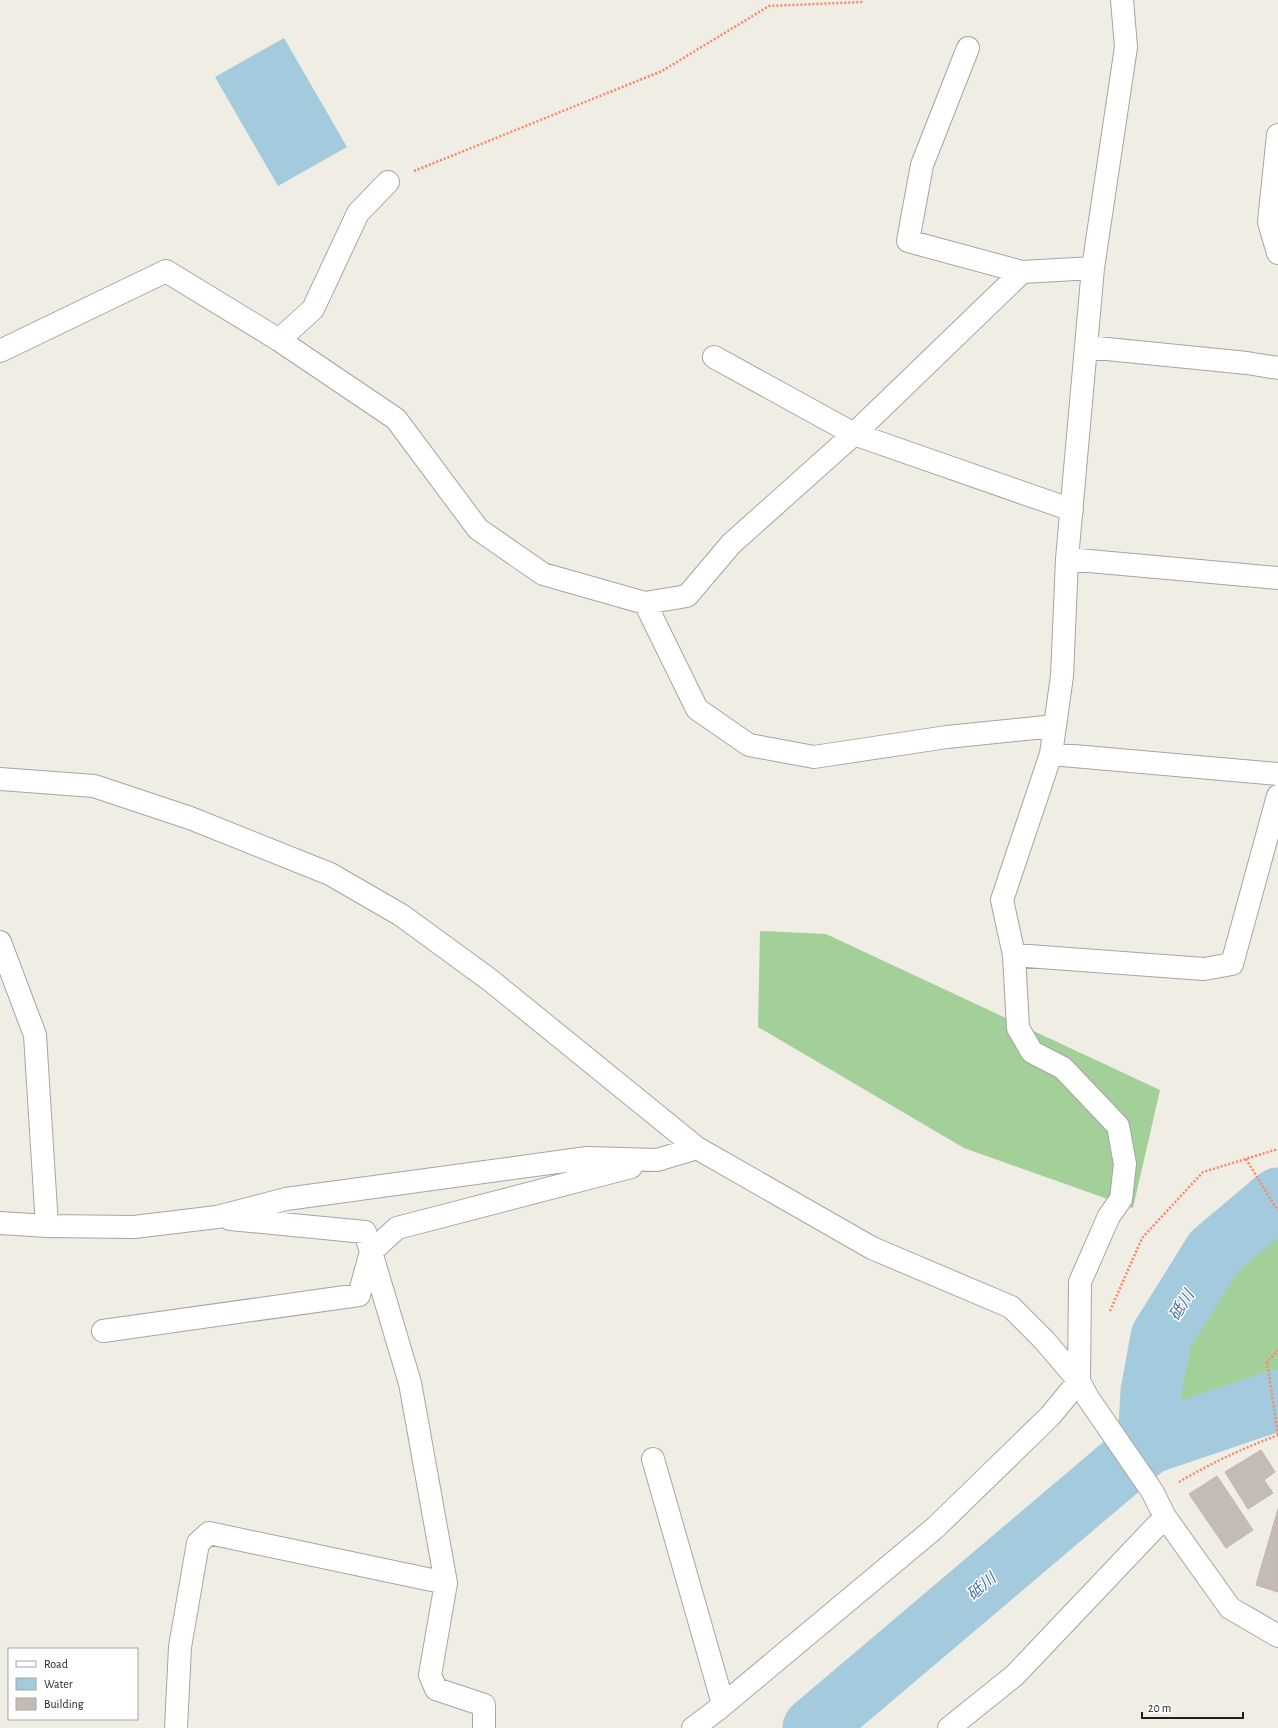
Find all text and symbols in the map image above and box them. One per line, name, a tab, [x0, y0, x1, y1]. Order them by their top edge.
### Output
water label: 砥川	[1166, 1286, 1198, 1323]
water label: 砥川	[964, 1568, 1001, 1603]
legend	[8, 1648, 138, 1720]
text: Road	[44, 1658, 68, 1670]
text: Water	[44, 1678, 73, 1690]
scale bar	[1142, 1694, 1243, 1720]
text: Building	[44, 1698, 84, 1710]
text: 20 m	[1148, 1702, 1171, 1714]

